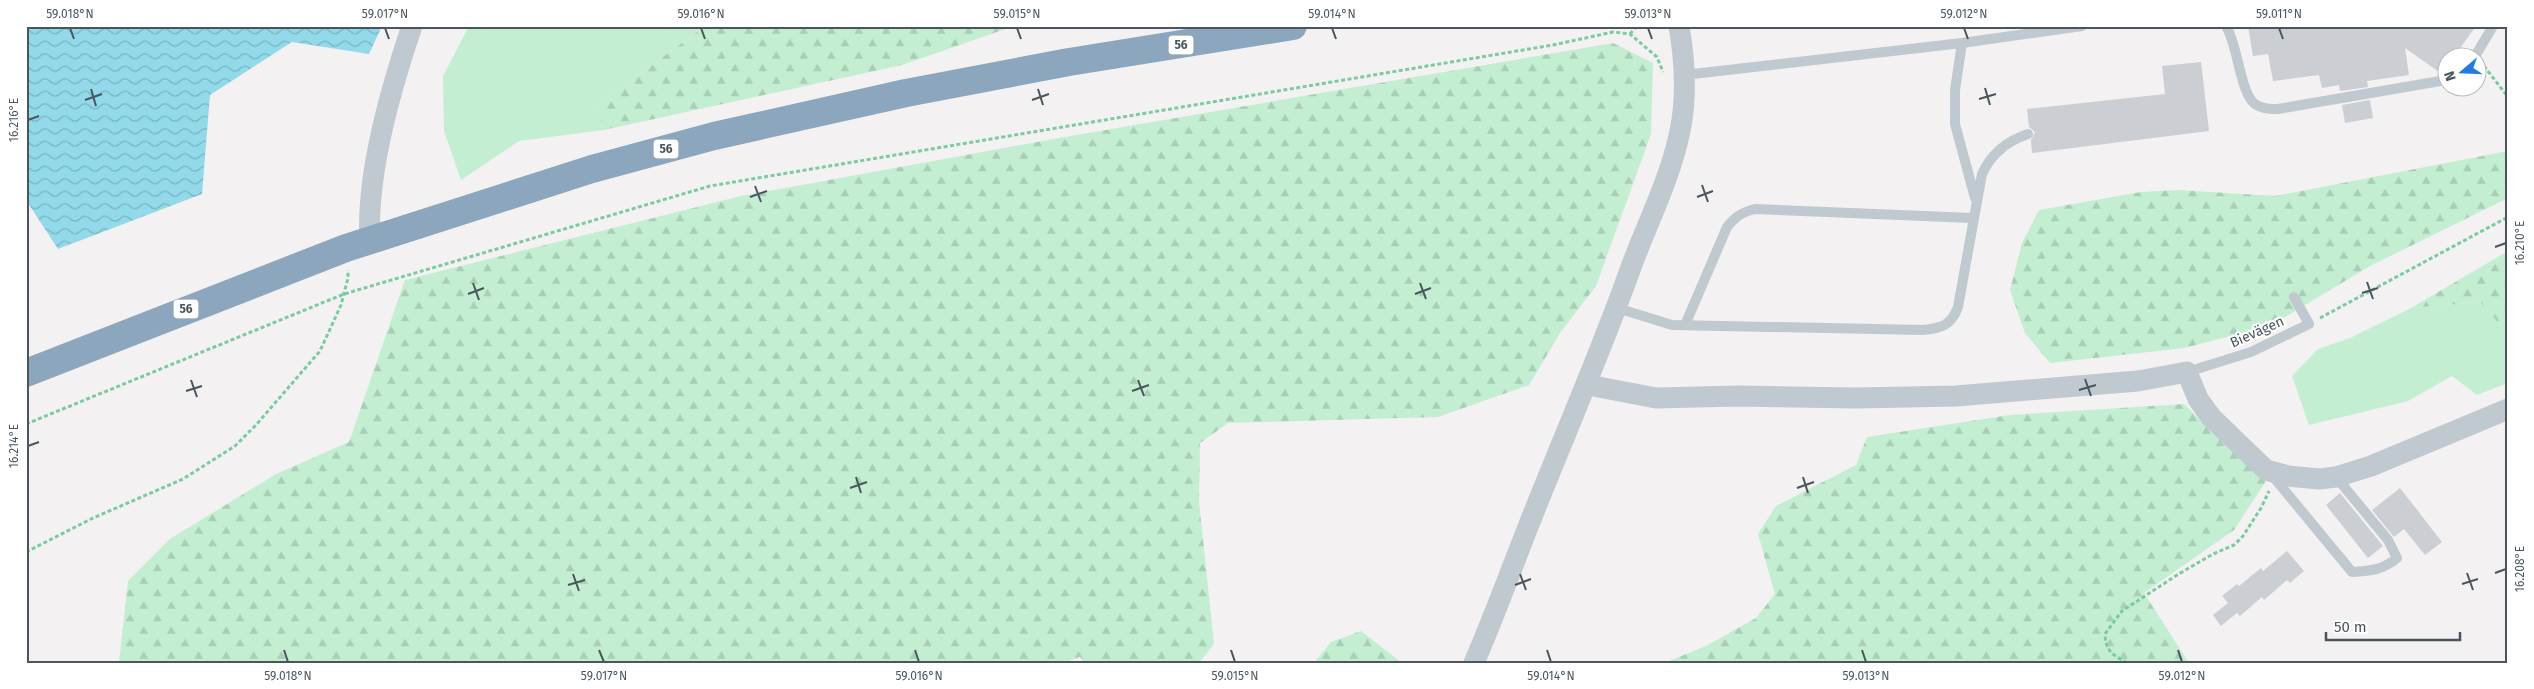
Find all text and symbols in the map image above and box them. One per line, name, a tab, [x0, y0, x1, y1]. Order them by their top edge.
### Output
text: 59.018°N	[46, 7, 94, 21]
text: 59.017°N	[362, 7, 408, 21]
text: 59.016°N	[677, 7, 725, 21]
text: 59.015°N	[994, 7, 1040, 21]
text: 59.014°N	[1308, 7, 1356, 21]
text: 59.013°N	[1625, 7, 1671, 21]
text: 59.012°N	[1941, 7, 1987, 21]
text: 59.011°N	[2256, 7, 2302, 21]
road number: 56	[1168, 36, 1194, 54]
north arrow	[2436, 48, 2486, 98]
text: N	[2441, 69, 2460, 83]
text: 16.216°E	[7, 98, 21, 142]
road number: 56	[654, 140, 678, 158]
text: 16.210°E	[2513, 221, 2527, 265]
road number: 56	[174, 300, 198, 318]
street label: Bievägen	[2227, 313, 2287, 351]
text: 16.214°E	[7, 424, 21, 468]
text: 16.208°E	[2513, 546, 2527, 592]
scale bar	[2326, 609, 2460, 641]
text: 50 m	[2334, 618, 2367, 636]
text: 59.018°N	[264, 669, 312, 683]
text: 59.017°N	[581, 669, 627, 683]
text: 59.016°N	[895, 669, 943, 683]
text: 59.015°N	[1212, 669, 1258, 683]
text: 59.014°N	[1527, 669, 1575, 683]
text: 59.013°N	[1843, 669, 1889, 683]
text: 59.012°N	[2159, 669, 2205, 683]

